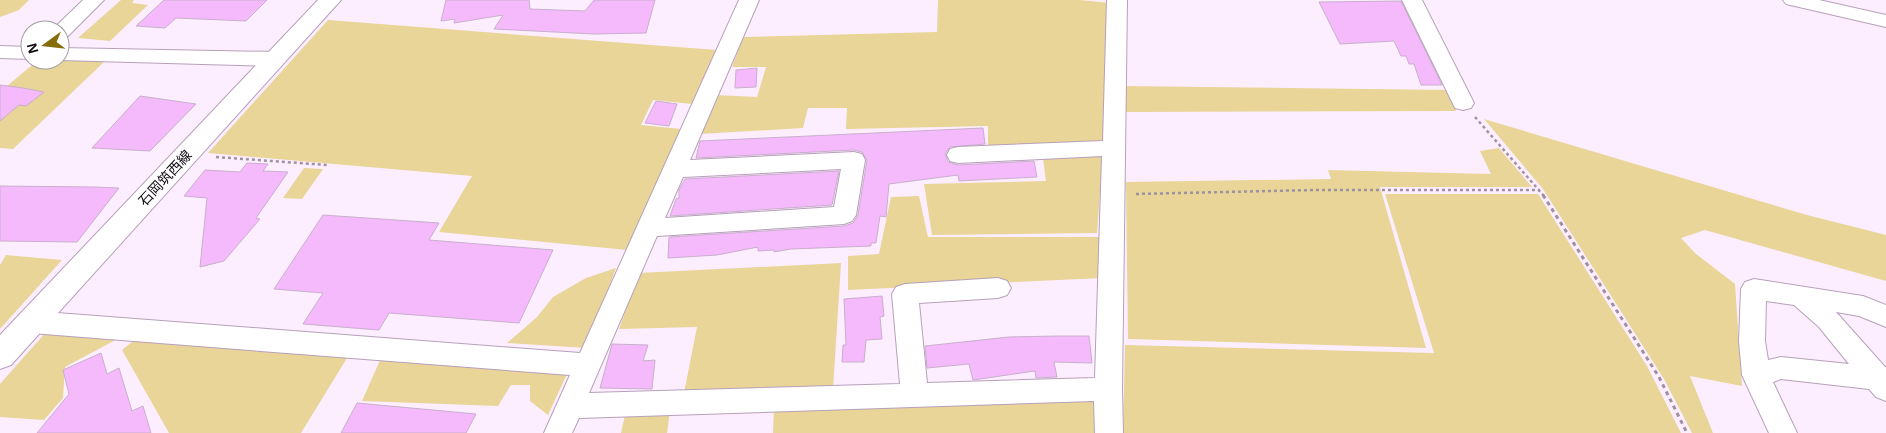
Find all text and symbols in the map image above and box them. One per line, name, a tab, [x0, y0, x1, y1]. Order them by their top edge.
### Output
north arrow	[20, 20, 70, 70]
text: N	[23, 41, 41, 55]
street label: 石岡筑西線	[135, 147, 195, 209]

